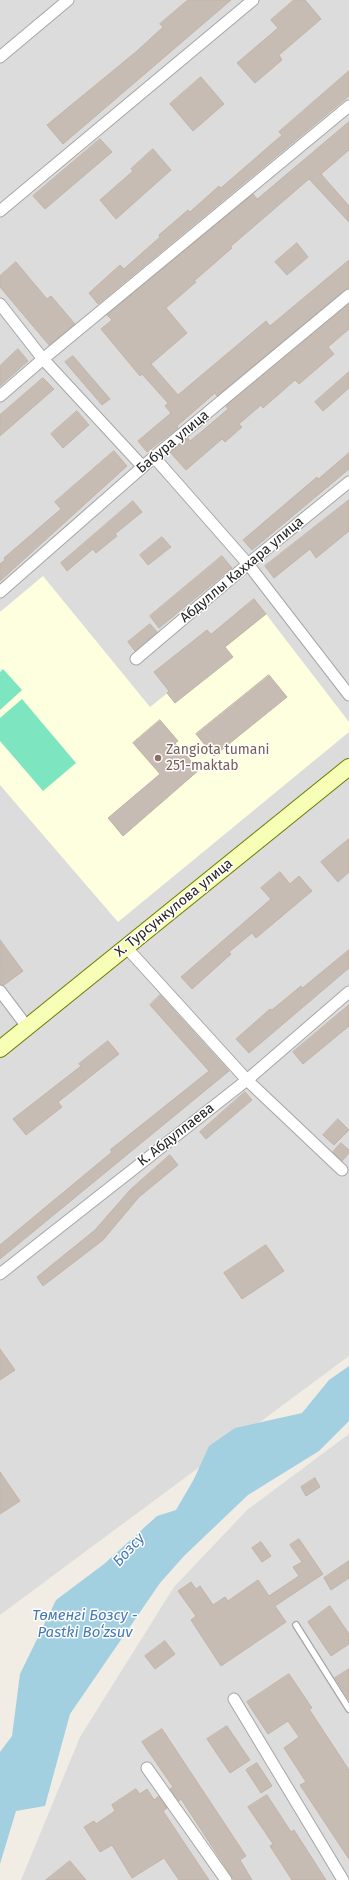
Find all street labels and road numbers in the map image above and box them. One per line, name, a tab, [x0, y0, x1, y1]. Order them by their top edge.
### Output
street label: Бабура улица	[133, 407, 213, 477]
street label: Абдуллы Каххара улица	[177, 513, 307, 627]
street label: Х. Турсункулова улица	[112, 855, 236, 961]
street label: К. Абдуллаева	[134, 1100, 218, 1170]

